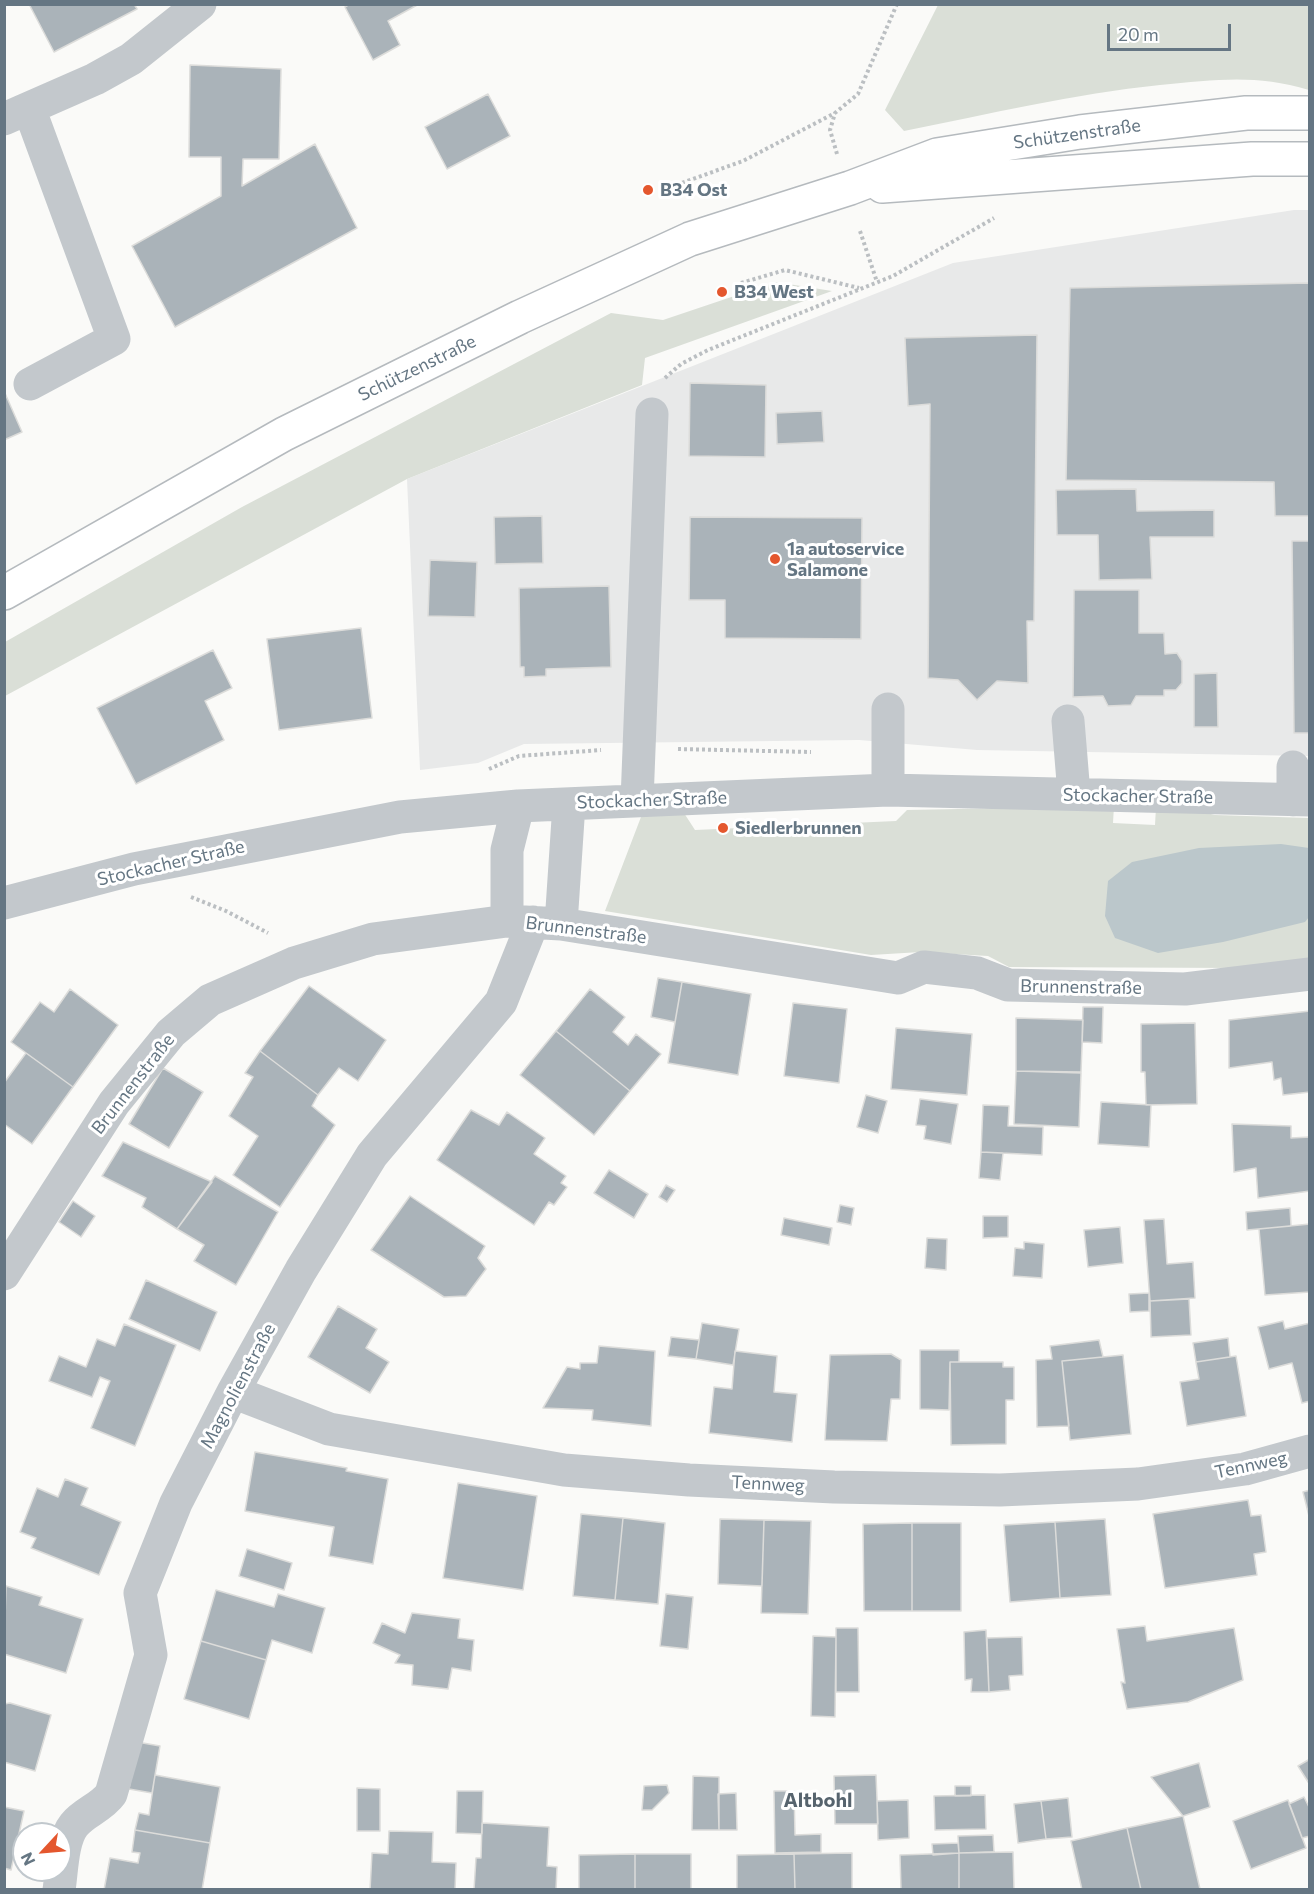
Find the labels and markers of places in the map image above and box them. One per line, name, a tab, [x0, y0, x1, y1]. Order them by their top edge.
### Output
place label: B34 Ost	[660, 179, 727, 201]
marker: B34 Ost	[641, 183, 655, 197]
place label: B34 West	[734, 281, 814, 303]
marker: B34 West	[715, 285, 729, 299]
place label: 1a autoservice Salamone	[787, 538, 904, 580]
marker: 1a autoservice Salamone	[768, 552, 782, 566]
place label: Siedlerbrunnen	[735, 817, 862, 839]
marker: Siedlerbrunnen	[716, 821, 730, 835]

